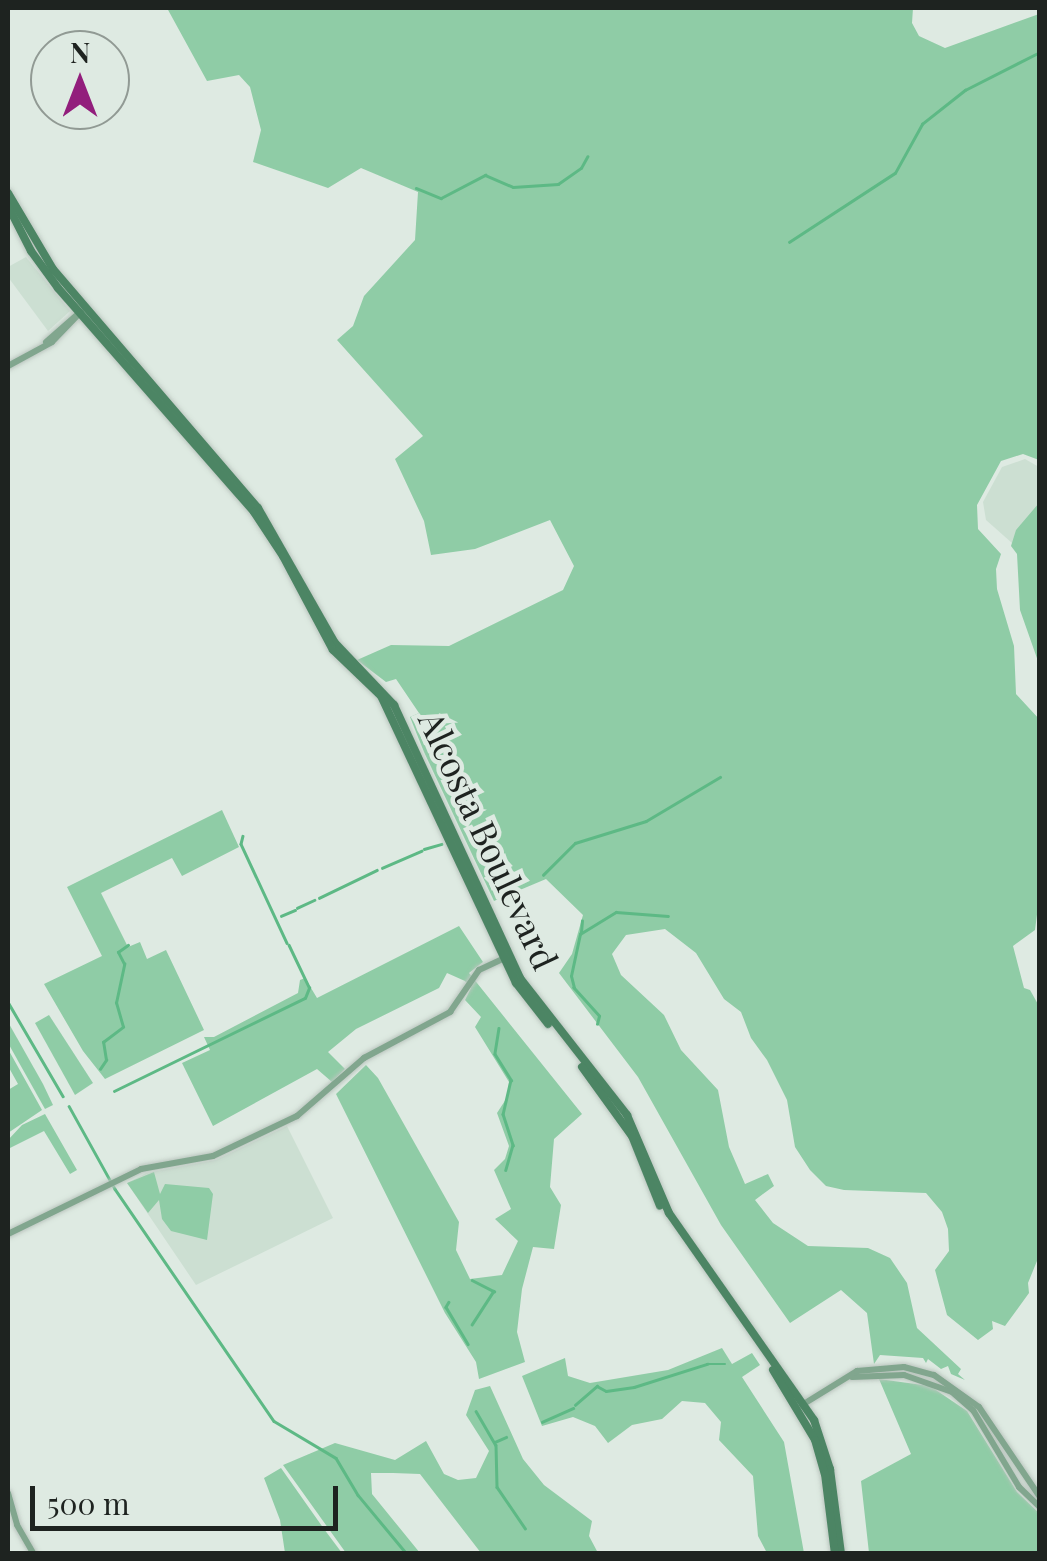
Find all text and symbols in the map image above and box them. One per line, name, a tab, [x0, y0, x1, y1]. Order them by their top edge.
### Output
north arrow	[30, 30, 130, 130]
text: N	[70, 33, 90, 70]
street label: Alcosta Boulevard	[411, 704, 567, 976]
scale bar	[35, 1466, 342, 1528]
text: 500 m	[47, 1483, 130, 1523]

